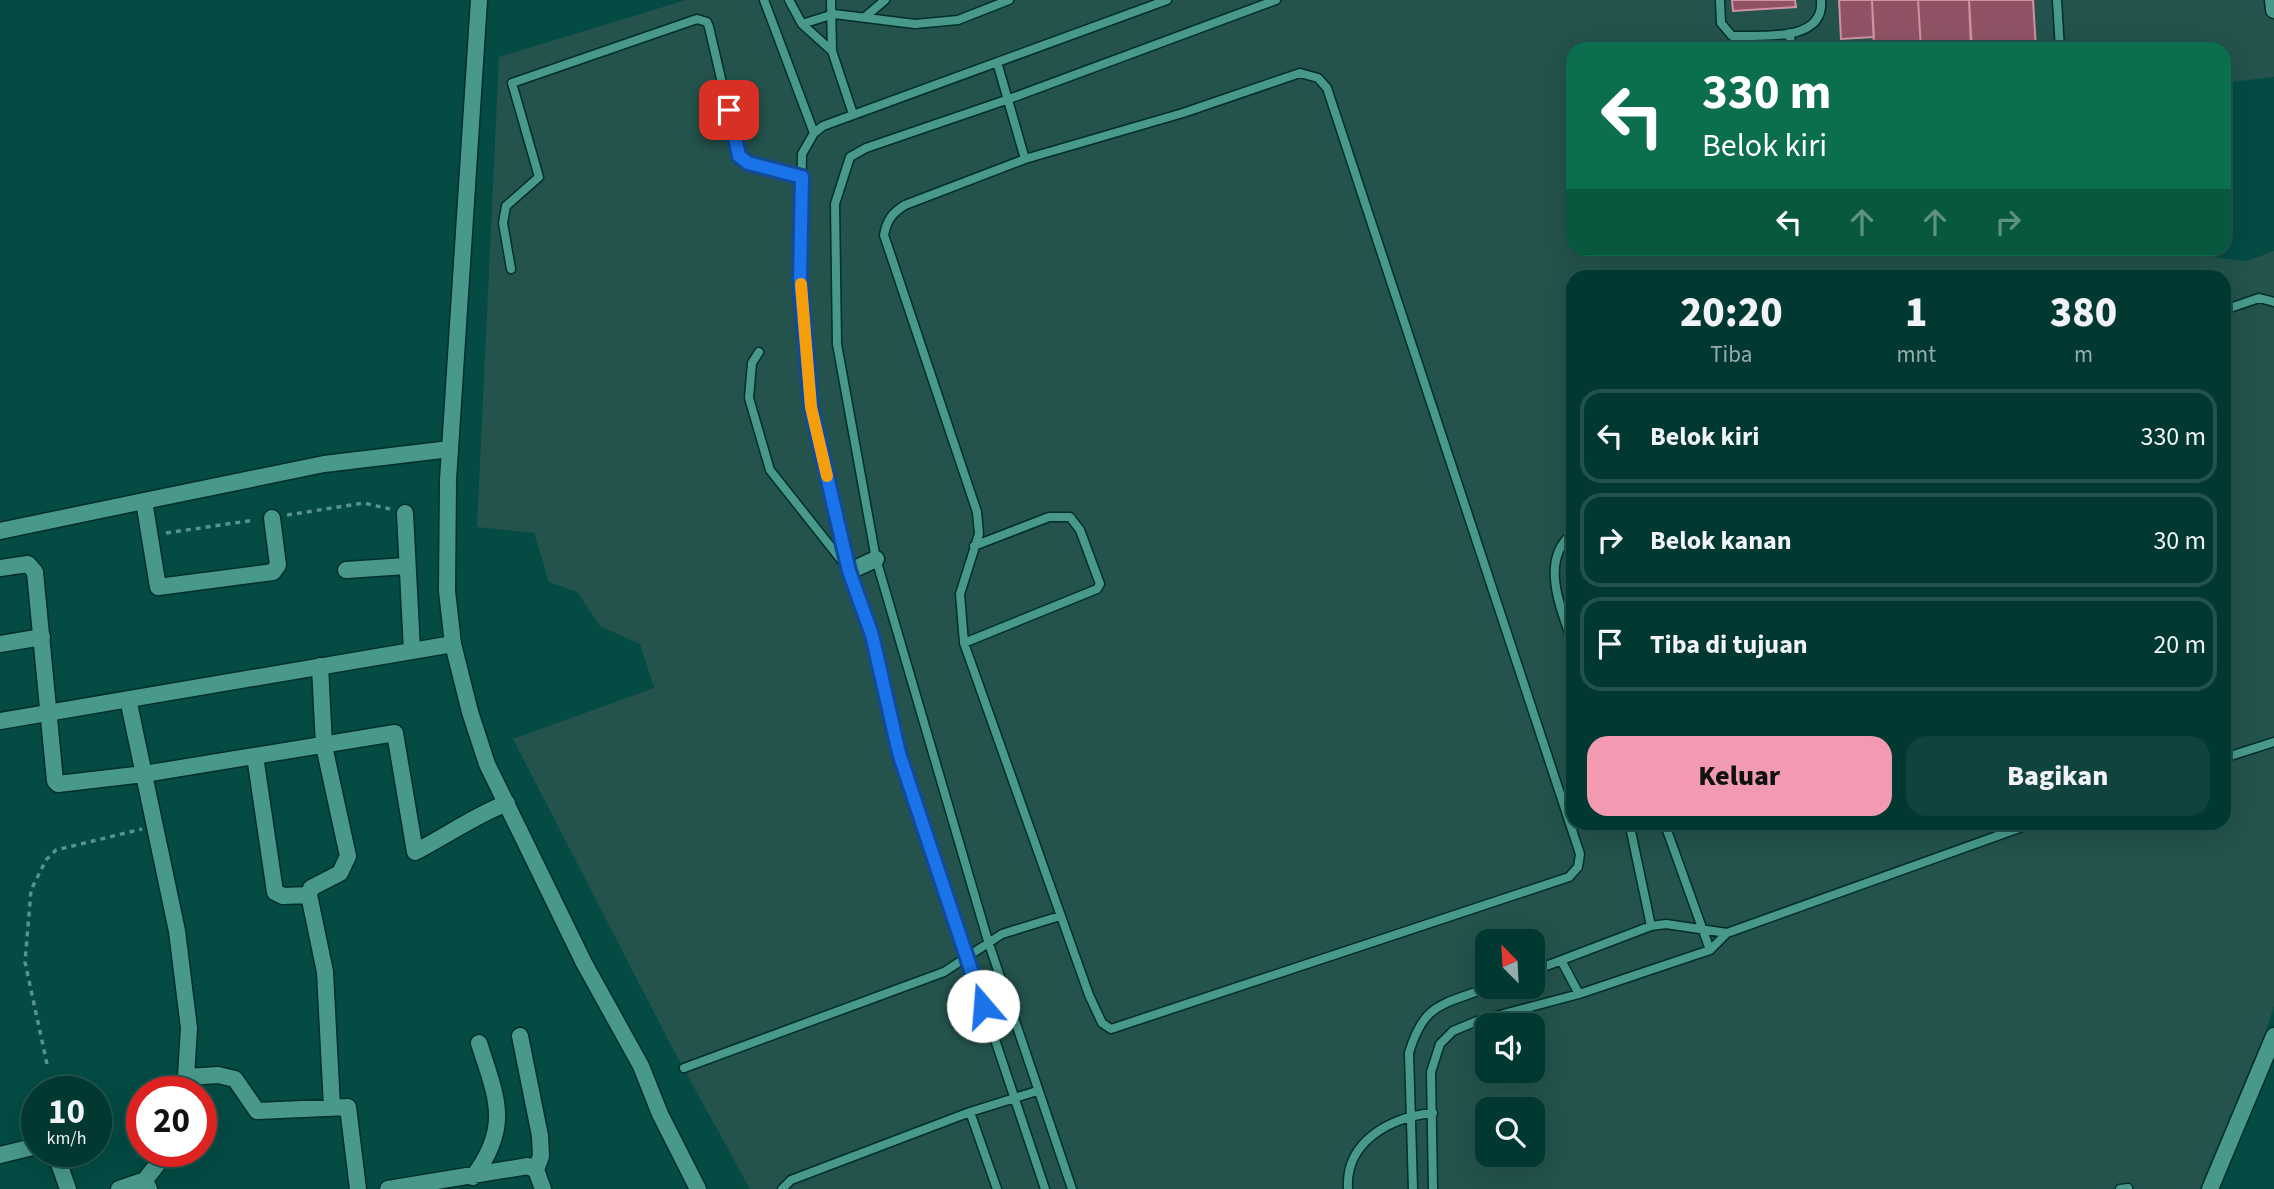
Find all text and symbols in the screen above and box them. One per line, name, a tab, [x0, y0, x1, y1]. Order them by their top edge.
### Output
text: 330 m	[1702, 58, 1831, 128]
icon: left	[1587, 70, 1678, 161]
pin	[699, 80, 759, 140]
icon: arrive	[710, 91, 748, 129]
text: Belok kiri	[1702, 123, 1827, 169]
icon: left	[1770, 203, 1808, 241]
icon: ahead	[1843, 203, 1881, 241]
icon: ahead	[1916, 203, 1954, 241]
icon: right	[1989, 203, 2027, 241]
text: 20:20	[1680, 283, 1783, 343]
text: 1	[1905, 283, 1927, 343]
text: 380	[2050, 283, 2117, 343]
text: Tiba	[1710, 338, 1752, 371]
text: mnt	[1896, 338, 1936, 371]
text: m	[2074, 338, 2093, 371]
icon: left	[1591, 417, 1629, 455]
text: Belok kiri	[1650, 418, 1759, 455]
text: 330 m	[2140, 418, 2206, 455]
icon: right	[1591, 521, 1629, 559]
text: Belok kanan	[1650, 522, 1792, 559]
text: 30 m	[2153, 522, 2206, 559]
icon: arrive	[1591, 625, 1629, 663]
text: Tiba di tujuan	[1650, 626, 1808, 663]
text: 20 m	[2153, 626, 2206, 663]
button: Keluar	[1587, 736, 1892, 816]
button: Bagikan	[1906, 736, 2210, 816]
north arrow	[1475, 929, 1545, 999]
map controls	[1475, 929, 1545, 1167]
position arrow	[946, 969, 1020, 1043]
button: sound	[1475, 1013, 1545, 1083]
speed limit sign: 20	[126, 1076, 217, 1167]
text: 10	[48, 1087, 85, 1137]
button: search	[1475, 1097, 1545, 1167]
text: km/h	[47, 1126, 86, 1151]

